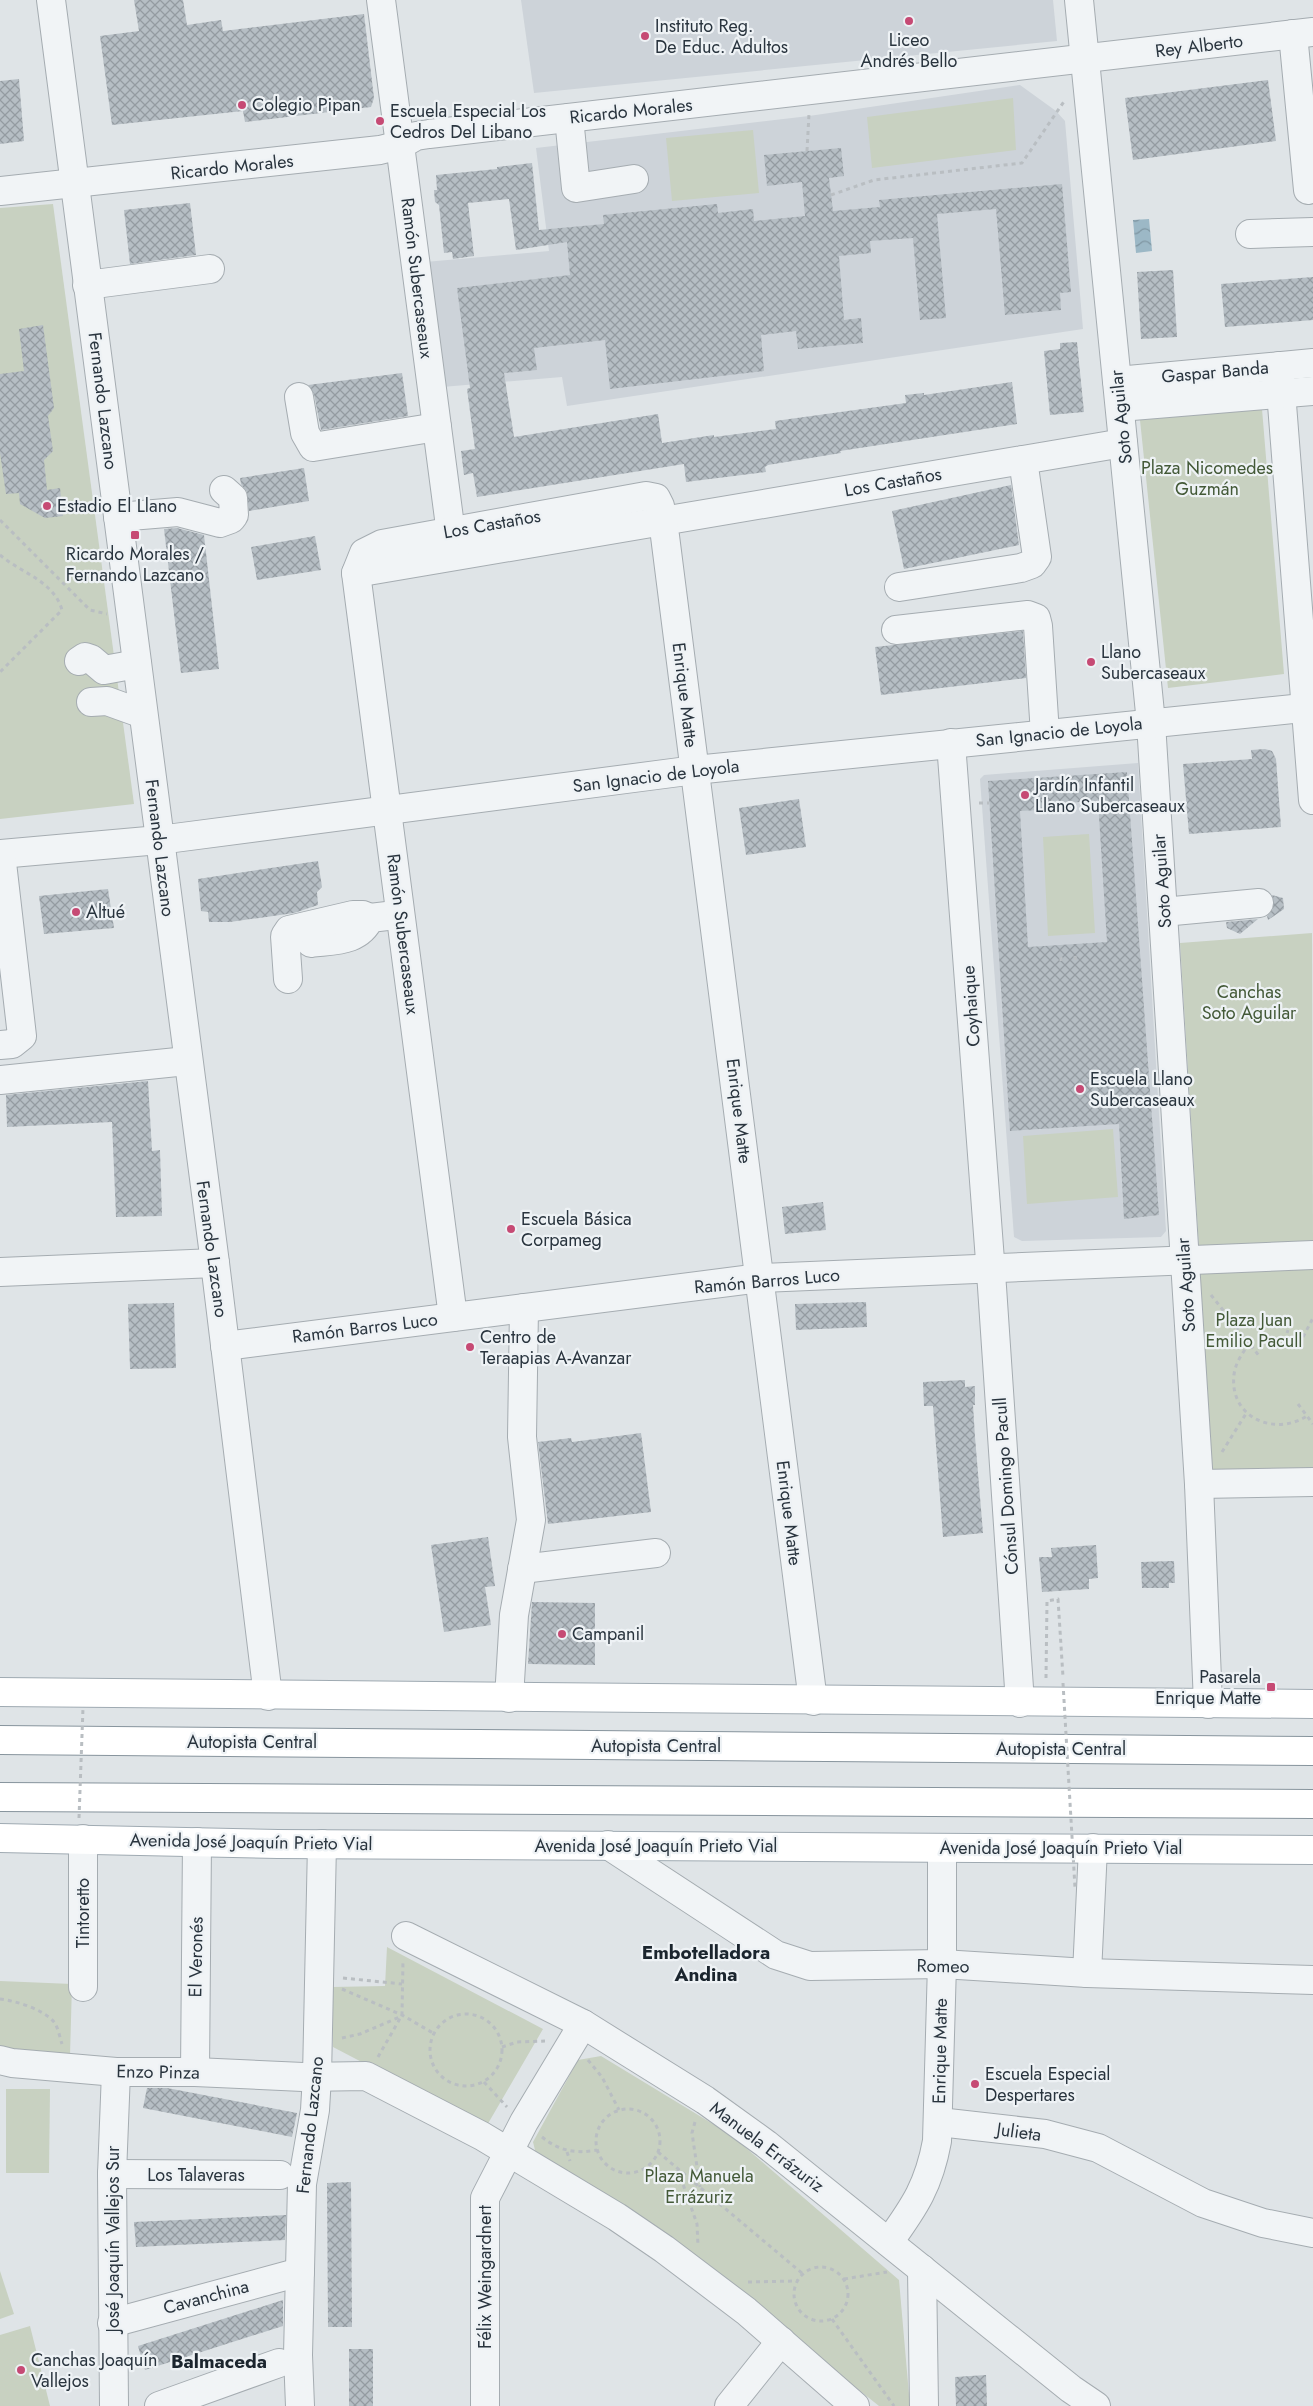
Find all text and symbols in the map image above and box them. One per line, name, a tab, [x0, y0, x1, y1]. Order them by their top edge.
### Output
place label: Instituto Reg. De Educ. Adultos	[655, 13, 788, 60]
marker: Liceo Andrés Bello	[903, 15, 915, 27]
place label: Liceo Andrés Bello	[861, 27, 958, 74]
street label: Rey Alberto	[1154, 28, 1245, 64]
marker: Instituto Reg. De Educ. Adultos	[639, 30, 651, 42]
place label: Colegio Pipan	[252, 92, 361, 118]
street label: Ricardo Morales	[568, 92, 694, 130]
place label: Escuela Especial Los Cedros Del Libano	[390, 98, 546, 145]
marker: Colegio Pipan	[236, 99, 248, 111]
marker: Escuela Especial Los Cedros Del Libano	[374, 115, 386, 127]
street label: Ricardo Morales	[169, 148, 295, 186]
street label: Ramón Subercaseaux	[394, 196, 440, 360]
street label: Fernando Lazcano	[82, 331, 124, 471]
street label: Gaspar Banda	[1160, 354, 1270, 390]
street label: Soto Aguilar	[1103, 368, 1139, 465]
park label: Plaza Nicomedes Guzmán	[1141, 455, 1273, 502]
street label: Los Castaños	[842, 461, 944, 503]
place label: Estadio El Llano	[57, 493, 177, 519]
marker: Estadio El Llano	[41, 500, 53, 512]
street label: Los Castaños	[441, 503, 543, 545]
marker: Ricardo Morales / Fernando Lazcano	[129, 529, 141, 541]
place label: Ricardo Morales / Fernando Lazcano	[66, 541, 204, 588]
place label: Llano Subercaseaux	[1101, 639, 1206, 686]
street label: Enrique Matte	[666, 641, 704, 749]
marker: Llano Subercaseaux	[1085, 656, 1097, 668]
street label: San Ignacio de Loyola	[974, 710, 1144, 754]
street label: San Ignacio de Loyola	[571, 753, 741, 799]
place label: Jardín Infantil Llano Subercaseaux	[1033, 772, 1185, 819]
street label: Fernando Lazcano	[139, 778, 181, 918]
marker: Jardín Infantil Llano Subercaseaux	[1019, 789, 1031, 801]
street label: Soto Aguilar	[1146, 832, 1178, 929]
street label: Ramón Subercaseaux	[380, 852, 426, 1016]
place label: Altué	[86, 899, 125, 925]
marker: Altué	[70, 906, 82, 918]
street label: Coyhaique	[955, 964, 987, 1048]
park label: Canchas Soto Aguilar	[1202, 979, 1297, 1026]
street label: Enrique Matte	[720, 1057, 758, 1165]
place label: Escuela Llano Subercaseaux	[1090, 1066, 1195, 1113]
marker: Escuela Llano Subercaseaux	[1074, 1083, 1086, 1095]
street label: Fernando Lazcano	[190, 1179, 235, 1319]
place label: Escuela Básica Corpameg	[521, 1206, 632, 1253]
marker: Escuela Básica Corpameg	[505, 1223, 517, 1235]
street label: Soto Aguilar	[1170, 1236, 1202, 1333]
street label: Ramón Barros Luco	[693, 1262, 841, 1300]
street label: Ramón Barros Luco	[291, 1306, 439, 1350]
park label: Plaza Juan Emilio Pacull	[1206, 1307, 1302, 1354]
place label: Centro de Teraapias A-Avanzar	[480, 1324, 632, 1371]
marker: Centro de Teraapias A-Avanzar	[464, 1341, 476, 1353]
street label: Cónsul Domingo Pacull	[987, 1396, 1025, 1576]
street label: Enrique Matte	[770, 1459, 808, 1567]
place label: Campanil	[572, 1621, 644, 1647]
marker: Campanil	[556, 1628, 568, 1640]
place label: Pasarela Enrique Matte	[1155, 1664, 1261, 1711]
marker: Pasarela Enrique Matte	[1265, 1681, 1277, 1693]
street label: Autopista Central	[187, 1729, 317, 1755]
street label: Autopista Central	[591, 1733, 721, 1759]
street label: Autopista Central	[996, 1736, 1126, 1762]
street label: Avenida José Joaquín Prieto Vial	[129, 1827, 373, 1857]
street label: Avenida José Joaquín Prieto Vial	[535, 1833, 778, 1859]
street label: Avenida José Joaquín Prieto Vial	[940, 1835, 1183, 1861]
street label: Tintoretto	[70, 1878, 96, 1948]
street label: El Veronés	[182, 1916, 210, 1998]
district label: Embotelladora Andina	[642, 1939, 770, 1988]
street label: Romeo	[916, 1953, 970, 1979]
street label: Enrique Matte	[926, 1998, 954, 2104]
street label: Fernando Lazcano	[290, 2055, 330, 2195]
street label: Enzo Pinza	[116, 2058, 200, 2086]
place label: Escuela Especial Despertares	[985, 2061, 1110, 2108]
marker: Escuela Especial Despertares	[969, 2078, 981, 2090]
street label: Manuela Errázuriz	[704, 2095, 830, 2199]
street label: Julieta	[993, 2116, 1043, 2148]
street label: José Joaquín Vallejos Sur	[100, 2145, 126, 2334]
street label: Los Talaveras	[147, 2162, 245, 2188]
park label: Plaza Manuela Errázuriz	[644, 2163, 754, 2210]
street label: Félix Weingardnert	[472, 2204, 498, 2349]
street label: Cavanchina	[160, 2273, 252, 2321]
place label: Canchas Joaquín Vallejos	[31, 2347, 157, 2394]
district label: Balmaceda	[171, 2348, 267, 2375]
marker: Canchas Joaquín Vallejos	[15, 2364, 27, 2376]

